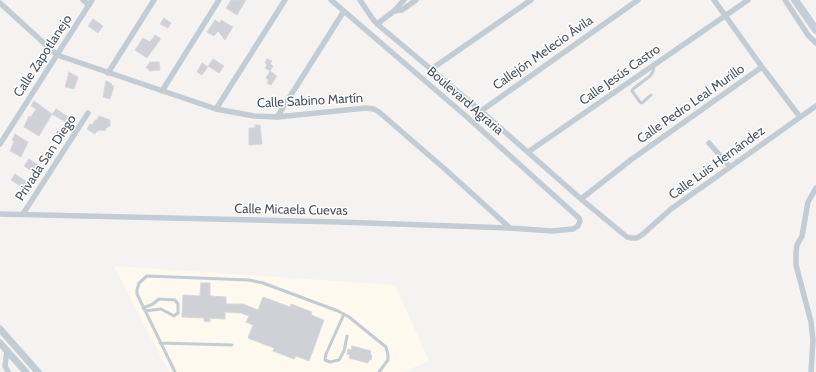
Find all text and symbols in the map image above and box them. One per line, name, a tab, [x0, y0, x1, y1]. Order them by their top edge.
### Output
street label: Calle Zapotlanejo	[11, 12, 75, 100]
street label: Callejón Melecio Ávila	[490, 13, 596, 93]
street label: Calle Jesús Castro	[576, 41, 664, 109]
street label: Calle Pedro Leal Murillo	[634, 61, 748, 147]
street label: Boulevard Agraria	[424, 64, 506, 138]
street label: Calle Sabino Martín	[257, 90, 363, 112]
street label: Privada San Diego	[12, 112, 80, 204]
street label: Calle Luis Hernández	[666, 123, 768, 203]
street label: Calle Micaela Cuevas	[234, 201, 348, 219]

